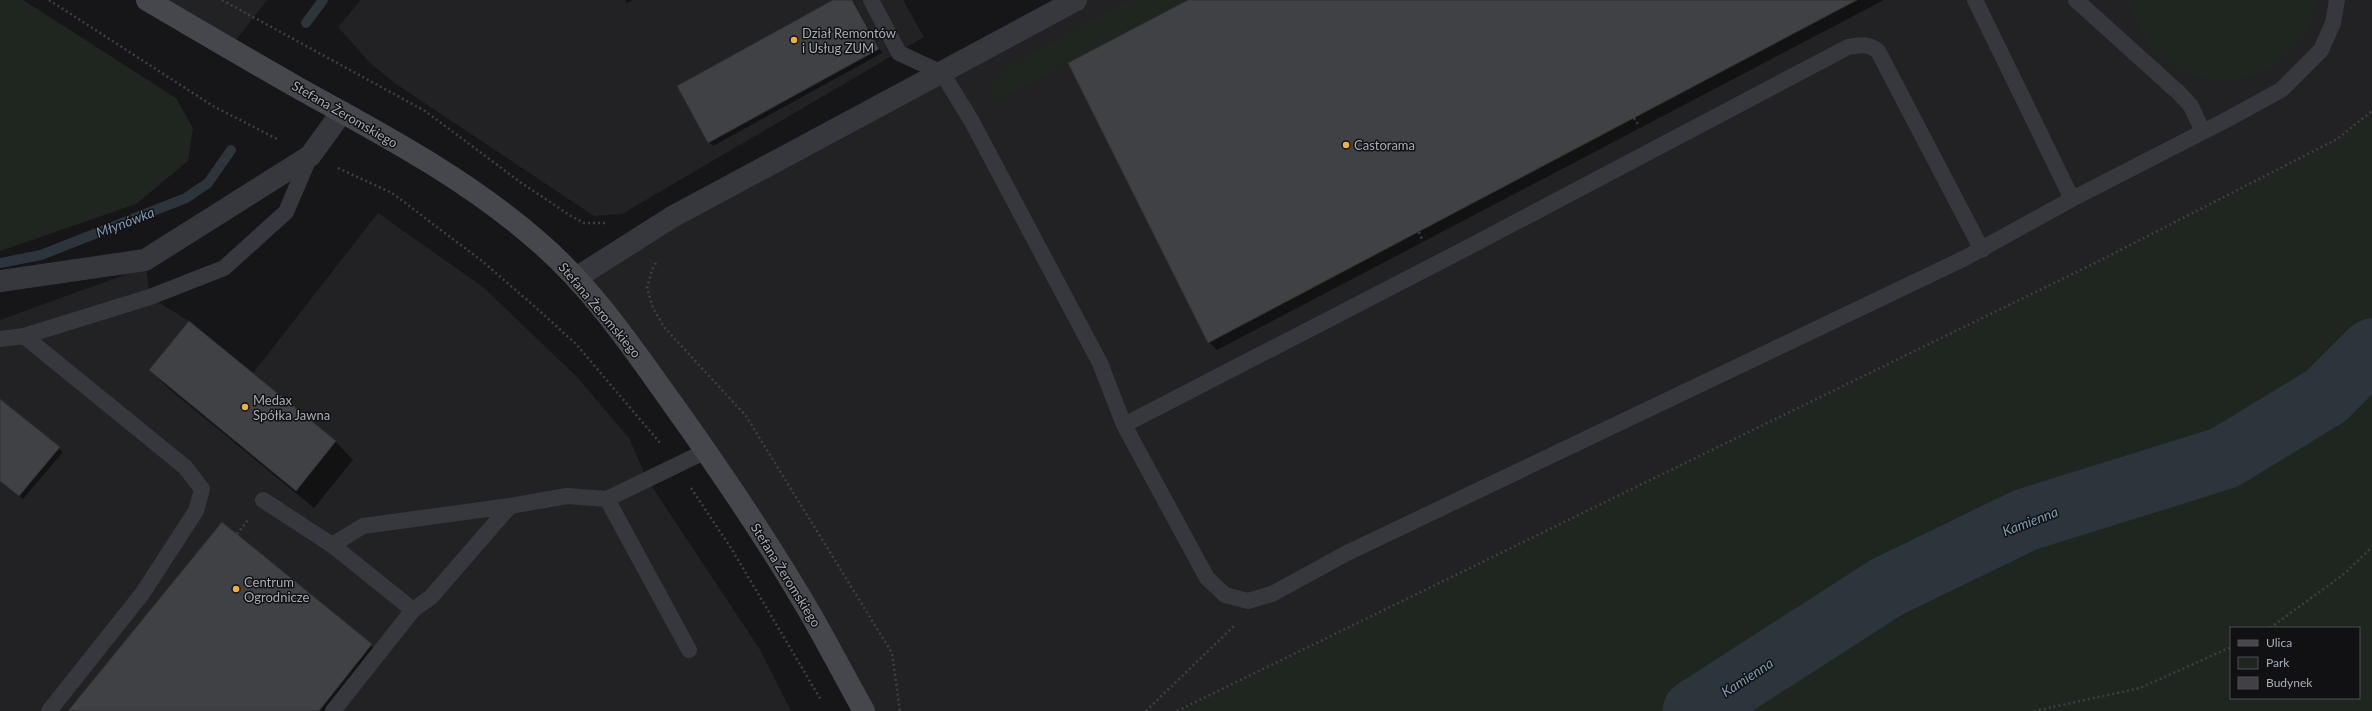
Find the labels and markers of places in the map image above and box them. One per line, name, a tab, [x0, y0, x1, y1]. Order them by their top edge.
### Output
place label: Dział Remontów i Usług ZUM	[802, 25, 896, 56]
marker: Dział Remontów i Usług ZUM	[789, 35, 799, 45]
place label: Castorama	[1354, 137, 1415, 153]
marker: Castorama	[1341, 140, 1351, 150]
place label: Medax Spółka Jawna	[253, 392, 330, 423]
marker: Medax Spółka Jawna	[240, 402, 250, 412]
place label: Centrum Ogrodnicze	[244, 574, 309, 605]
marker: Centrum Ogrodnicze	[231, 584, 241, 594]

